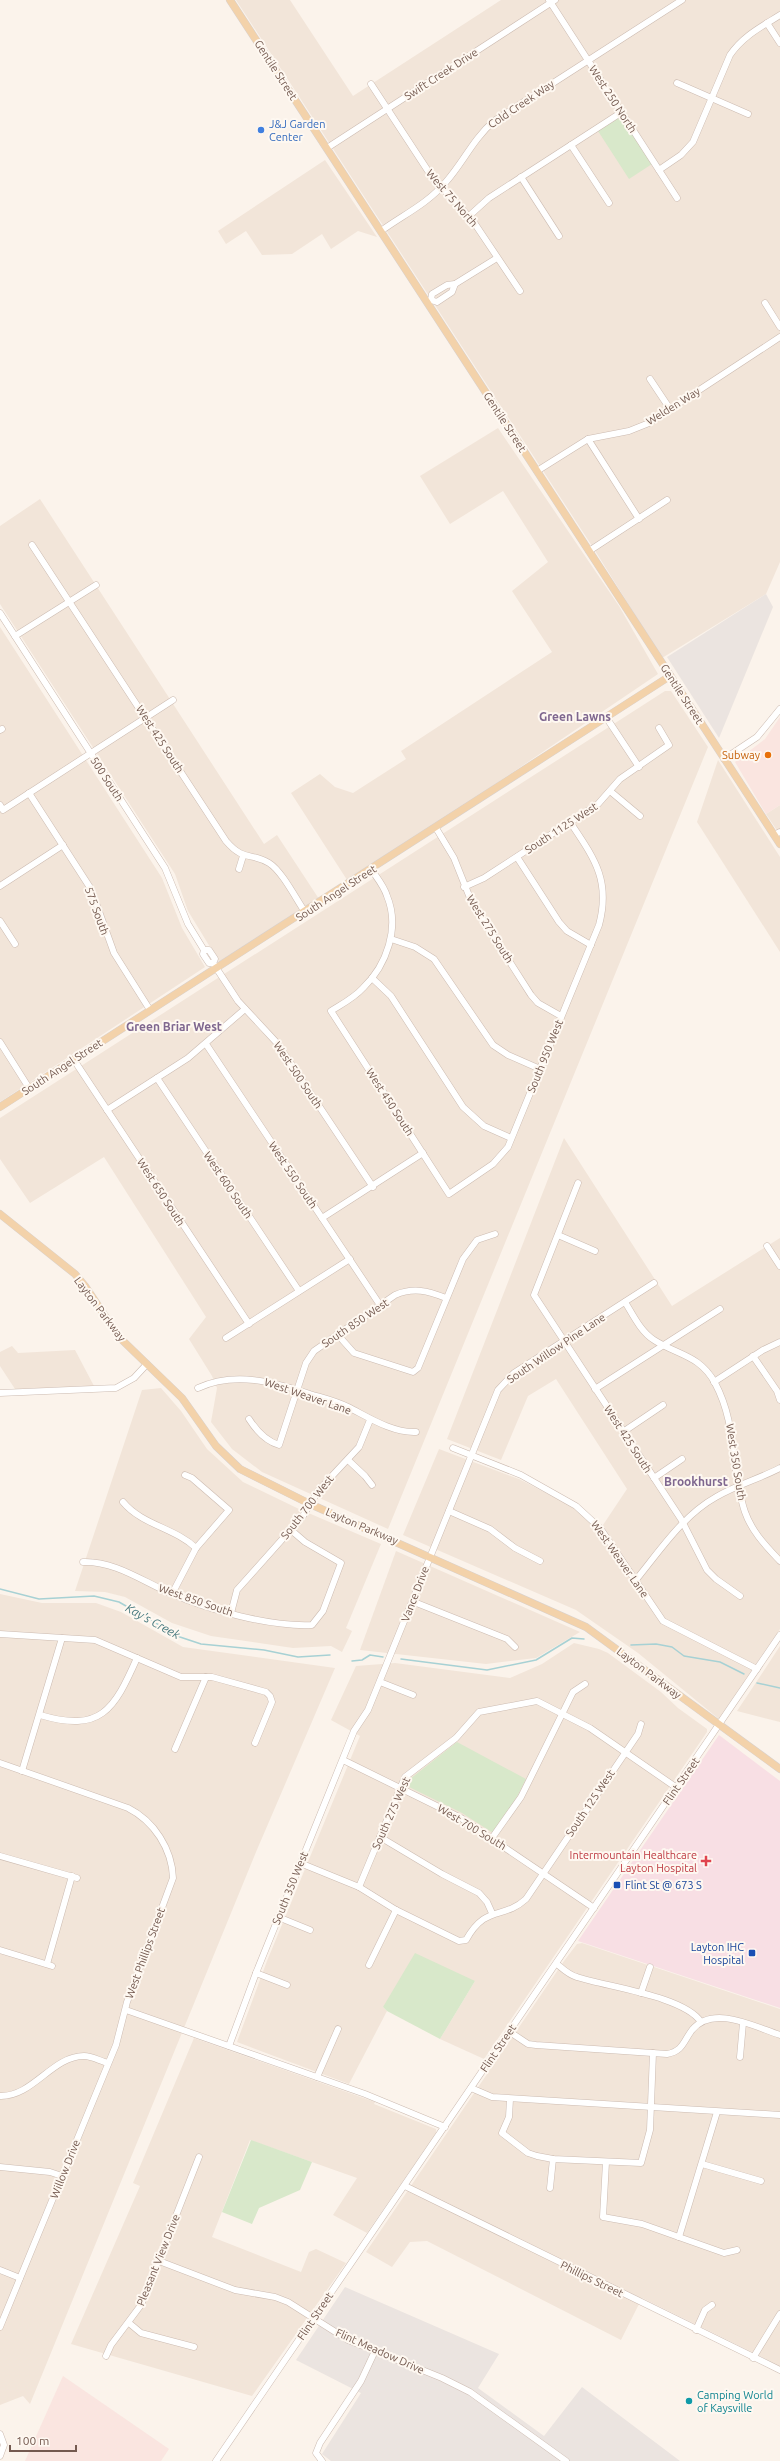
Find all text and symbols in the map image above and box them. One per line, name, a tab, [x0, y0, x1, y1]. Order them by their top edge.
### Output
street label: Gentile Street	[252, 38, 300, 103]
street label: Swift Creek Drive	[402, 46, 480, 102]
street label: West 250 North	[587, 63, 639, 135]
street label: Cold Creek Way	[486, 77, 557, 131]
place label: J&J Garden Center	[269, 118, 325, 143]
marker: J&J Garden Center	[256, 125, 266, 135]
street label: West 75 North	[424, 167, 480, 229]
street label: Welden Way	[644, 384, 703, 427]
street label: Gentile Street	[481, 390, 529, 455]
street label: Gentile Street	[658, 662, 706, 727]
street label: West 425 South	[134, 703, 186, 775]
district label: Green Lawns	[539, 710, 611, 723]
place label: Subway	[722, 749, 761, 761]
marker: Subway	[763, 750, 773, 760]
street label: 500 South	[88, 755, 126, 803]
street label: South 1125 West	[522, 800, 600, 856]
street label: South Angel Street	[294, 862, 379, 924]
street label: 575 South	[83, 885, 111, 937]
street label: West 275 South	[464, 893, 516, 965]
street label: South 950 West	[525, 1017, 565, 1094]
district label: Green Briar West	[126, 1020, 222, 1033]
street label: South Angel Street	[20, 1036, 105, 1098]
street label: West 500 South	[271, 1039, 325, 1111]
street label: West 450 South	[364, 1066, 416, 1138]
street label: West 550 South	[266, 1139, 320, 1211]
street label: West 600 South	[201, 1149, 255, 1221]
street label: West 650 South	[135, 1156, 187, 1228]
street label: Layton Parkway	[72, 1274, 129, 1344]
street label: South 850 West	[319, 1296, 391, 1350]
street label: South Willow Pine Lane	[505, 1311, 607, 1385]
street label: West Weaver Lane	[263, 1375, 353, 1417]
street label: West 425 South	[602, 1403, 654, 1475]
street label: West 350 South	[724, 1423, 748, 1501]
street label: South 700 West	[278, 1472, 336, 1541]
district label: Brookhurst	[664, 1475, 728, 1488]
street label: Layton Parkway	[324, 1505, 401, 1547]
street label: West Weaver Lane	[589, 1518, 651, 1600]
street label: Vance Drive	[399, 1565, 431, 1623]
street label: West 850 South	[157, 1582, 235, 1618]
water label: Kay's Creek	[124, 1601, 183, 1642]
street label: Layton Parkway	[614, 1645, 684, 1702]
street label: Flint Street	[660, 1754, 702, 1807]
street label: South 125 West	[563, 1767, 617, 1839]
street label: South 275 West	[370, 1774, 413, 1851]
street label: West 700 South	[436, 1802, 508, 1852]
street label: South 350 West	[270, 1849, 310, 1926]
place label: Intermountain Healthcare Layton Hospital	[570, 1849, 697, 1874]
marker: Intermountain Healthcare Layton Hospital	[700, 1855, 712, 1867]
place label: Flint St @ 673 S	[625, 1879, 702, 1891]
marker: Flint St @ 673 S	[612, 1880, 622, 1890]
street label: West Phillips Street	[123, 1905, 167, 2000]
place label: Layton IHC Hospital	[691, 1941, 744, 1966]
marker: Layton IHC Hospital	[747, 1948, 757, 1958]
street label: Flint Street	[478, 2021, 519, 2074]
street label: Willow Drive	[48, 2138, 82, 2200]
street label: Pleasant View Drive	[134, 2212, 182, 2308]
street label: Phillips Street	[559, 2259, 626, 2300]
street label: Flint Street	[295, 2289, 336, 2342]
street label: Flint Meadow Drive	[334, 2326, 426, 2376]
place label: Camping World of Kaysville	[697, 2389, 773, 2414]
marker: Camping World of Kaysville	[684, 2396, 694, 2406]
scale bar	[10, 2427, 76, 2453]
text: 100 m	[16, 2434, 49, 2447]

